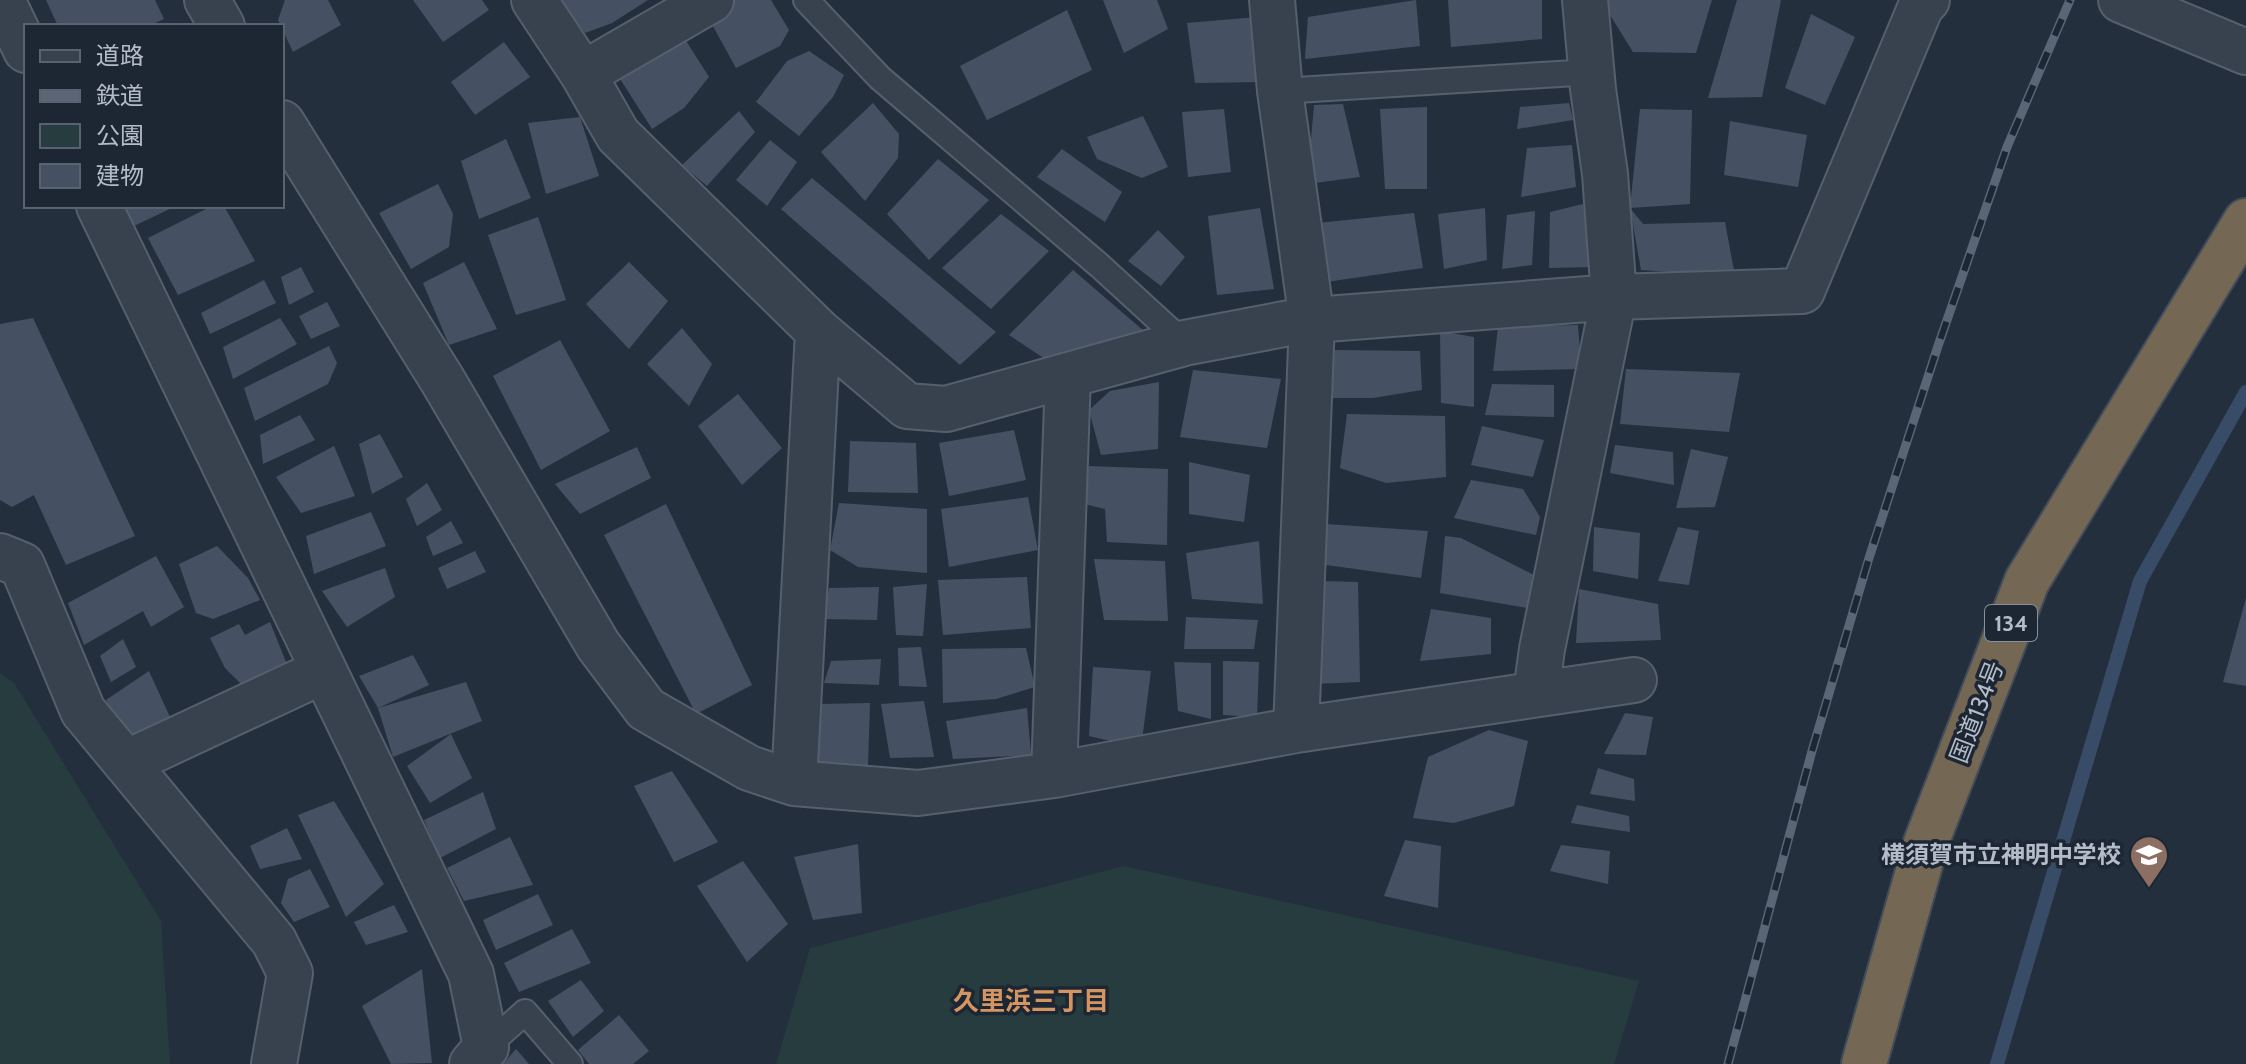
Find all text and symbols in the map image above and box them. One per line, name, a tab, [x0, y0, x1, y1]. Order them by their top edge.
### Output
legend	[24, 24, 284, 208]
text: 道路	[96, 41, 144, 70]
text: 鉄道	[96, 81, 144, 110]
text: 公園	[96, 121, 144, 150]
text: 建物	[96, 161, 144, 190]
road number: 134	[1985, 605, 2037, 641]
street label: 国道134号	[1944, 657, 2009, 767]
school or university icon: 横須賀市立神明中学校	[2128, 834, 2170, 889]
place label: 横須賀市立神明中学校	[1881, 840, 2121, 869]
district label: 久里浜三丁目	[953, 985, 1109, 1017]

